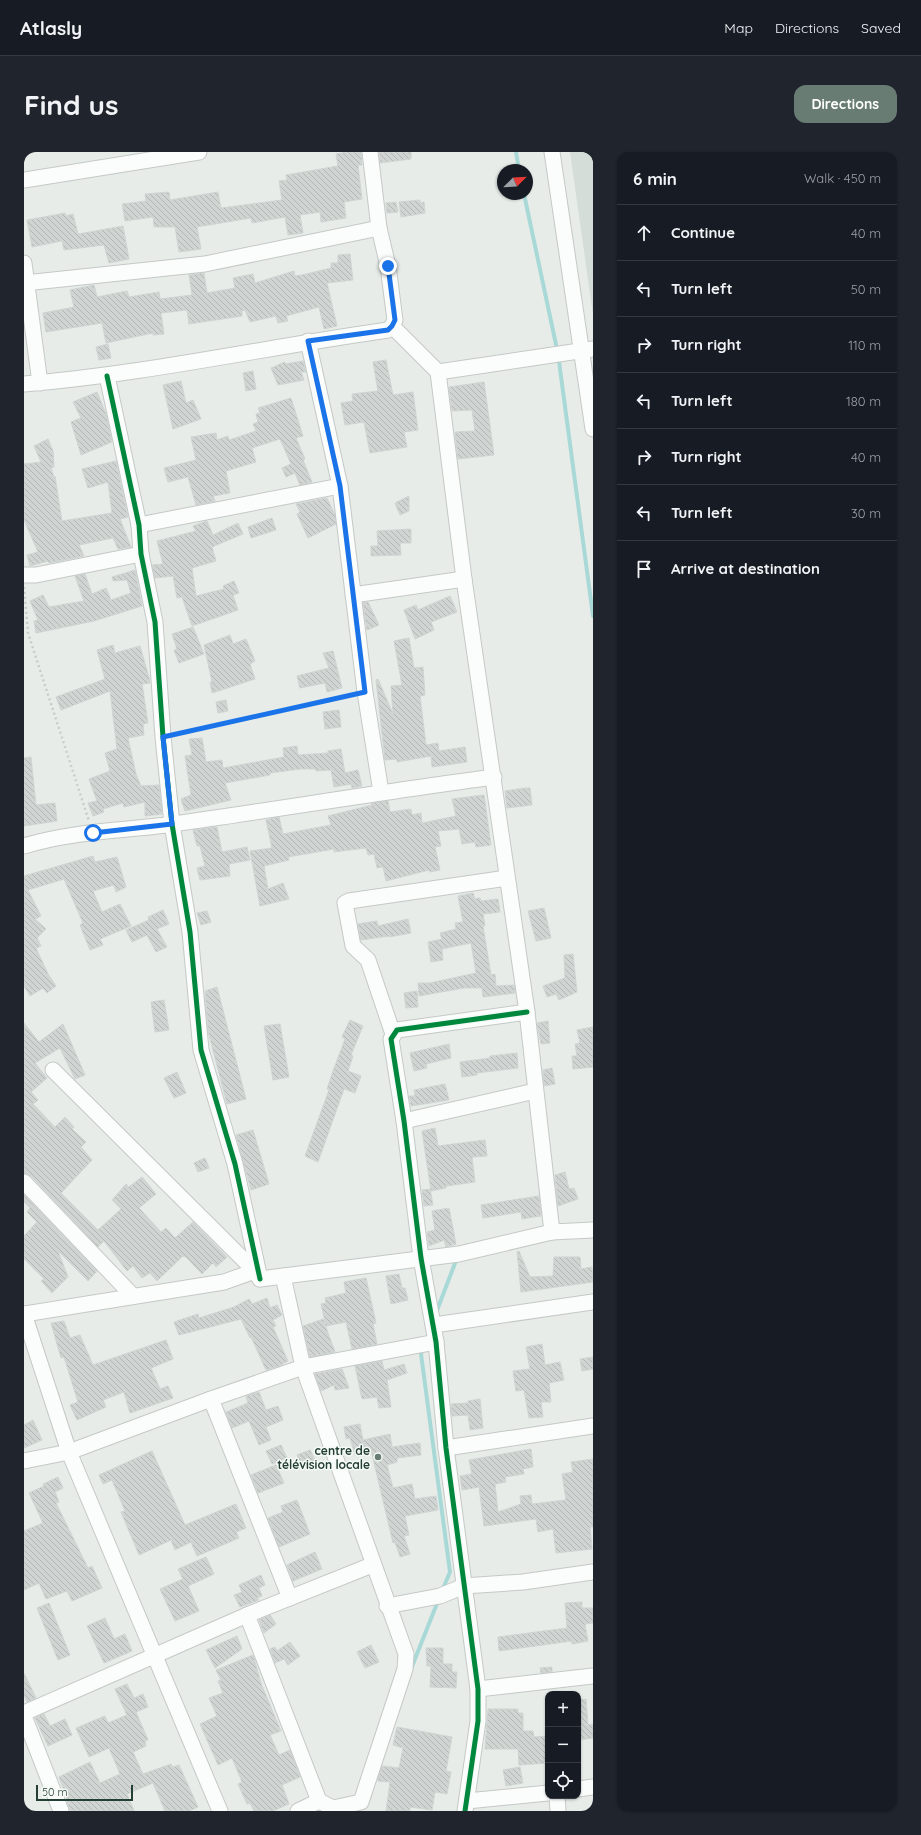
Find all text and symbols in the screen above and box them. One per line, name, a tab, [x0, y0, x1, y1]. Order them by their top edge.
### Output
text: Atlasly	[20, 16, 82, 40]
text: Map	[724, 19, 753, 37]
text: Directions	[775, 19, 839, 37]
text: Saved	[861, 19, 901, 37]
button: Directions	[794, 85, 897, 123]
text: Find us	[24, 87, 118, 122]
north arrow	[497, 164, 533, 200]
text: 6 min	[633, 168, 677, 189]
text: Walk · 450 m	[804, 170, 881, 186]
icon: ahead	[633, 222, 655, 244]
text: Continue	[671, 223, 735, 242]
text: 40 m	[851, 225, 881, 241]
route end	[379, 257, 397, 275]
icon: left	[633, 278, 655, 300]
text: Turn left	[671, 279, 733, 298]
text: 50 m	[851, 281, 881, 297]
icon: right	[633, 334, 655, 356]
text: Turn right	[671, 335, 742, 354]
text: 110 m	[848, 337, 881, 353]
icon: left	[633, 390, 655, 412]
text: Turn left	[671, 391, 733, 410]
text: 180 m	[846, 393, 881, 409]
icon: right	[633, 446, 655, 468]
text: Turn right	[671, 447, 742, 466]
text: 40 m	[851, 449, 881, 465]
icon: left	[633, 502, 655, 524]
text: Turn left	[671, 503, 733, 522]
text: 30 m	[851, 505, 881, 521]
icon: arrive	[633, 558, 655, 580]
text: Arrive at destination	[671, 559, 820, 578]
route start	[84, 824, 102, 842]
place label: centre de télévision locale	[277, 1443, 370, 1472]
marker: centre de télévision locale	[373, 1452, 383, 1462]
map controls	[545, 1691, 581, 1799]
button: +	[545, 1691, 581, 1727]
button: −	[545, 1727, 581, 1763]
button: locate	[545, 1763, 581, 1799]
scale bar	[36, 1783, 133, 1802]
text: 50 m	[42, 1785, 68, 1799]

